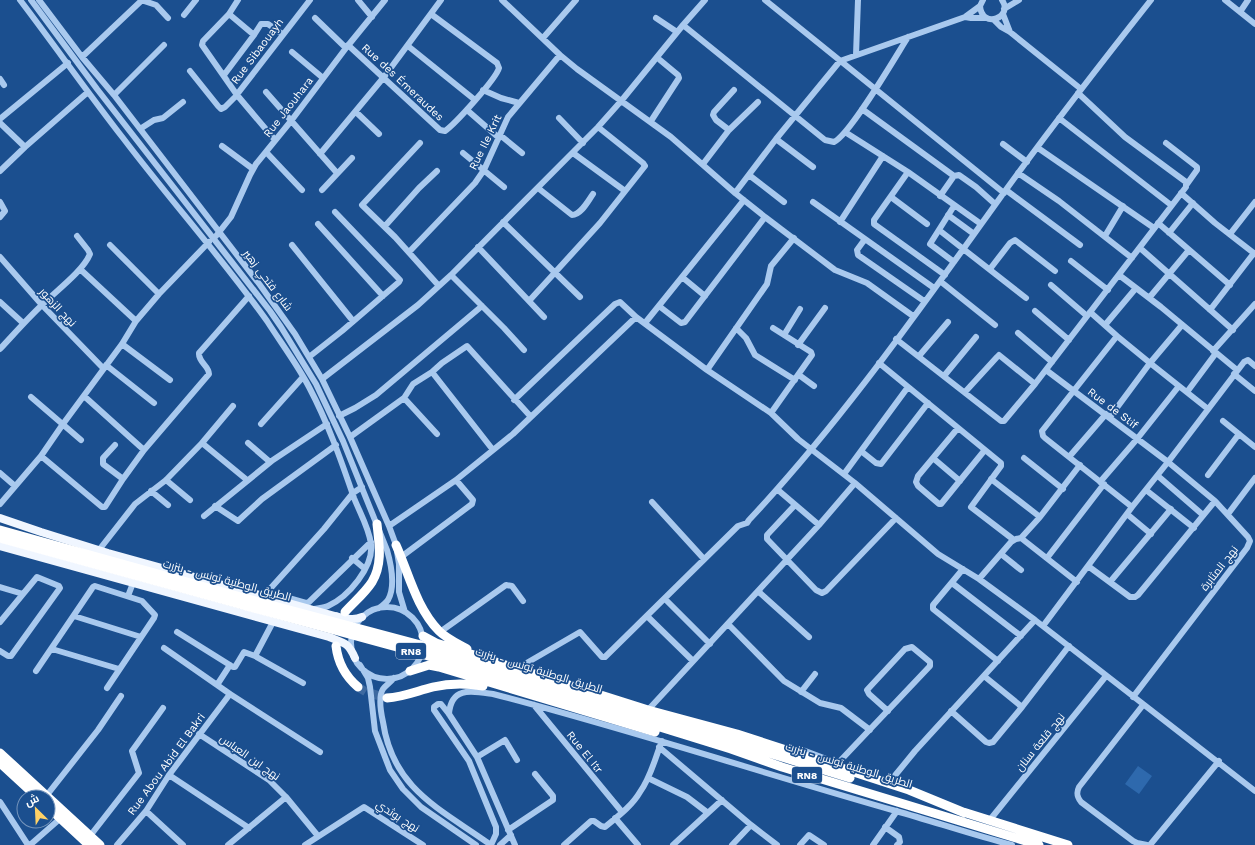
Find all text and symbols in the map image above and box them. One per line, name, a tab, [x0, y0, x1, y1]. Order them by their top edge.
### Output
street label: Rue Sibaouayh	[228, 16, 286, 87]
street label: Rue des Émeraudes	[359, 40, 447, 124]
street label: Rue Jaouhara	[261, 75, 316, 140]
street label: Rue Ile Krit	[466, 112, 505, 172]
street label: شارع فتحي زهير	[238, 246, 295, 315]
street label: نهج الزهور	[35, 285, 79, 330]
street label: Rue de Stif	[1085, 385, 1141, 432]
street label: نهج المثابرة	[1198, 543, 1242, 594]
street label: الطريق الوطنية تونس - بنزرت	[161, 557, 292, 604]
road number: RN8	[396, 643, 426, 659]
street label: الطريق الوطنية تونس - بنزرت	[474, 645, 604, 696]
street label: Rue Abou Abid El Bakri	[125, 711, 208, 818]
street label: نهج قلعة سنان	[1013, 711, 1069, 775]
street label: Rue El Itr	[564, 729, 606, 776]
street label: نهج ابن العباس	[216, 732, 283, 784]
street label: الطريق الوطنية تونس - بنزرت	[784, 740, 914, 791]
road number: RN8	[792, 767, 822, 783]
north arrow	[16, 789, 56, 829]
text: ش	[23, 792, 41, 809]
street label: نهج بوثدي	[373, 798, 422, 837]

